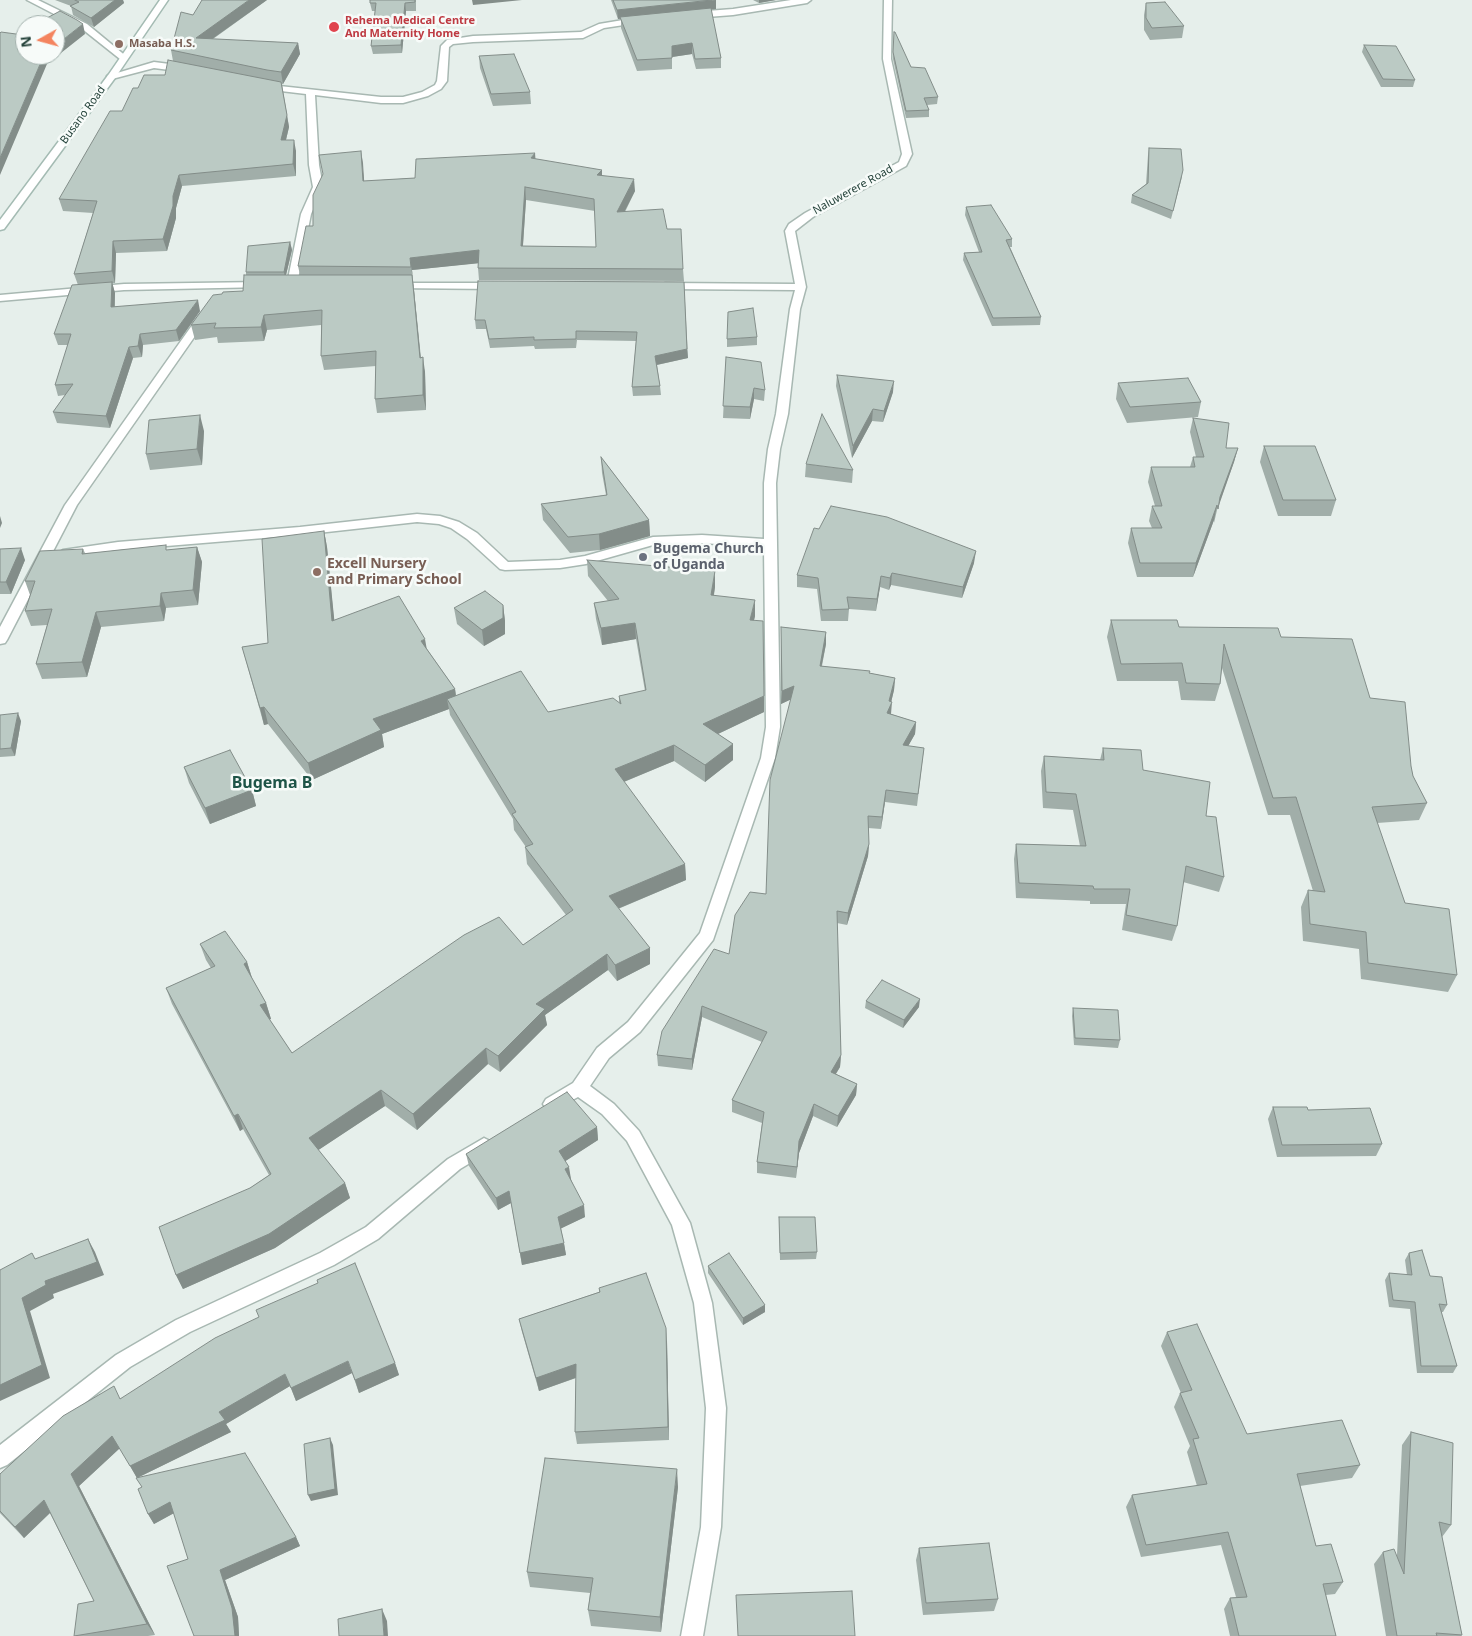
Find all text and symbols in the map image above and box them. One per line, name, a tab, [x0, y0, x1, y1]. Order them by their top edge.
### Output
place label: Rehema Medical Centre And Maternity Home	[345, 14, 475, 40]
north arrow	[15, 15, 65, 65]
marker: Rehema Medical Centre And Maternity Home	[327, 20, 341, 34]
text: N	[15, 35, 36, 49]
place label: Masaba H.S.	[129, 37, 195, 51]
marker: Masaba H.S.	[113, 38, 125, 50]
street label: Busano Road	[58, 84, 108, 146]
street label: Naluwerere Road	[811, 163, 895, 217]
place label: Bugema Church of Uganda	[653, 541, 764, 574]
marker: Bugema Church of Uganda	[637, 551, 649, 563]
place label: Excell Nursery and Primary School	[327, 556, 462, 588]
marker: Excell Nursery and Primary School	[311, 566, 323, 578]
district label: Bugema B	[232, 773, 312, 793]

